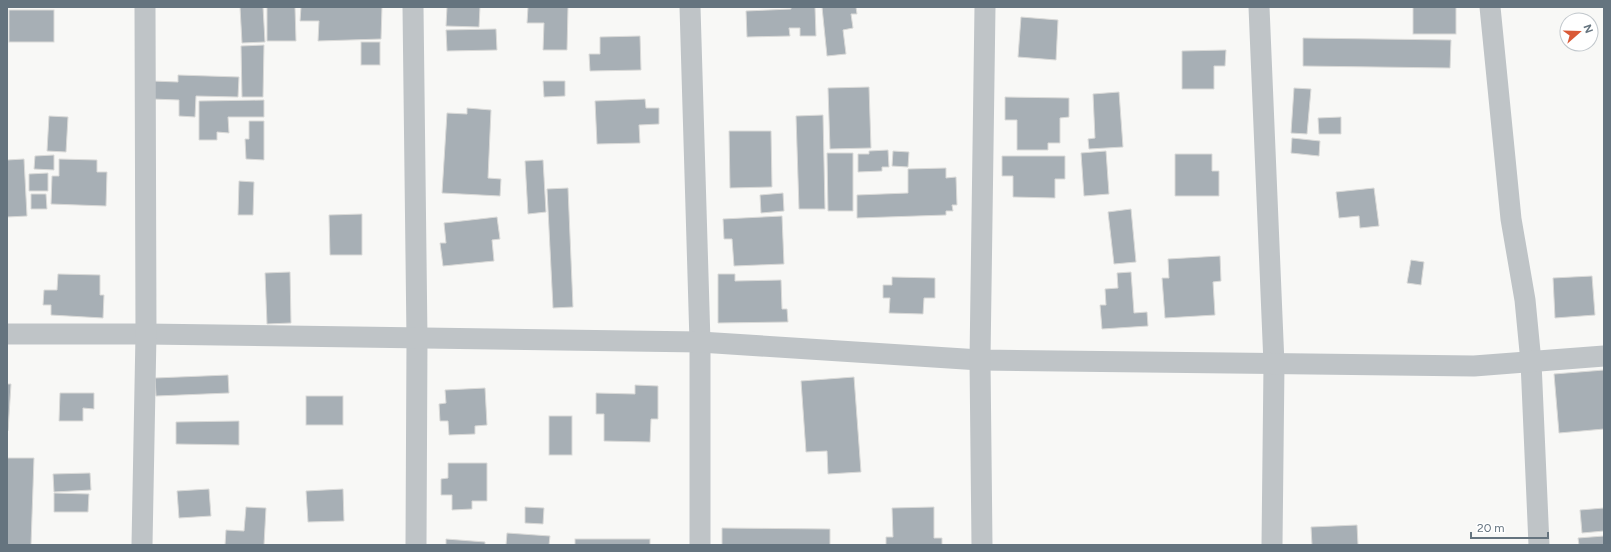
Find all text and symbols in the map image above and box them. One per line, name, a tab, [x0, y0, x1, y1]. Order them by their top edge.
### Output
north arrow	[1559, 12, 1599, 52]
text: N	[1580, 23, 1595, 35]
scale bar	[1471, 514, 1548, 540]
text: 20 m	[1477, 521, 1505, 535]

